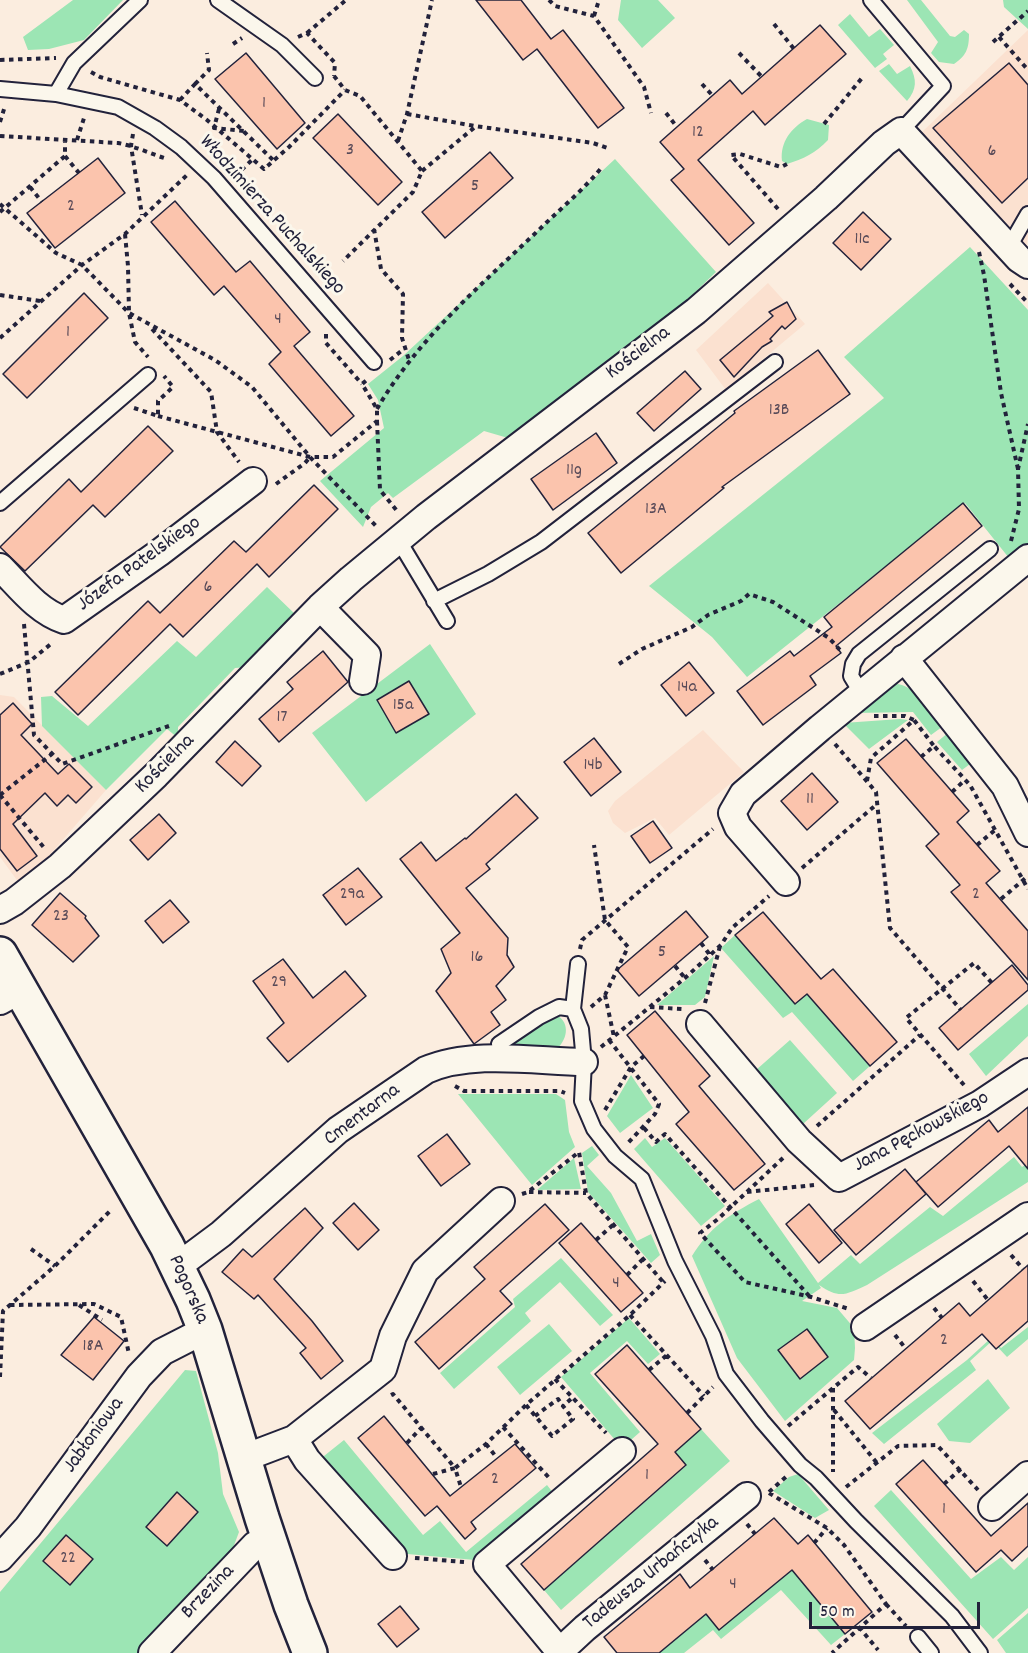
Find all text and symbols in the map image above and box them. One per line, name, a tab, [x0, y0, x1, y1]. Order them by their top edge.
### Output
house number: 1	[262, 94, 266, 116]
house number: 12	[692, 123, 704, 145]
street label: Włodzimierza Puchalskiego	[192, 131, 350, 301]
house number: 3	[346, 141, 354, 163]
house number: 6	[988, 142, 996, 164]
house number: 5	[471, 177, 479, 199]
house number: 2	[67, 197, 75, 219]
house number: 11c	[854, 230, 870, 252]
house number: 4	[274, 310, 282, 332]
street label: Kościelna	[602, 322, 676, 386]
house number: 1	[66, 323, 70, 345]
house number: 13B	[769, 401, 789, 423]
house number: 11g	[566, 461, 582, 483]
house number: 13A	[645, 500, 667, 522]
street label: Józefa Patelskiego	[73, 512, 207, 618]
house number: 6	[204, 578, 212, 600]
house number: 14a	[677, 678, 697, 700]
house number: 15a	[393, 696, 413, 718]
house number: 17	[277, 708, 287, 730]
street label: Kościelna	[131, 730, 201, 800]
house number: 14b	[583, 756, 603, 778]
house number: 11	[806, 790, 814, 812]
house number: 29a	[340, 885, 364, 907]
house number: 2	[972, 885, 980, 907]
house number: 23	[53, 907, 69, 929]
house number: 5	[658, 943, 666, 965]
house number: 16	[471, 948, 483, 970]
house number: 29	[271, 973, 287, 995]
street label: Cmentarna	[320, 1079, 406, 1153]
street label: Jana Pęckowskiego	[850, 1087, 994, 1179]
street label: Pogorska	[161, 1252, 213, 1328]
house number: 4	[612, 1274, 620, 1296]
house number: 2	[940, 1331, 948, 1353]
house number: 18A	[83, 1337, 103, 1359]
street label: Jabłoniowa	[59, 1393, 131, 1479]
house number: 1	[645, 1466, 649, 1488]
house number: 2	[491, 1470, 499, 1492]
house number: 1	[942, 1500, 946, 1522]
street label: Tadeusza Urbańczyka	[579, 1511, 725, 1637]
house number: 22	[60, 1549, 76, 1571]
street label: Brzezina	[177, 1560, 241, 1626]
house number: 4	[729, 1575, 737, 1597]
scale bar	[812, 1590, 983, 1628]
text: 50 m	[820, 1600, 855, 1625]

